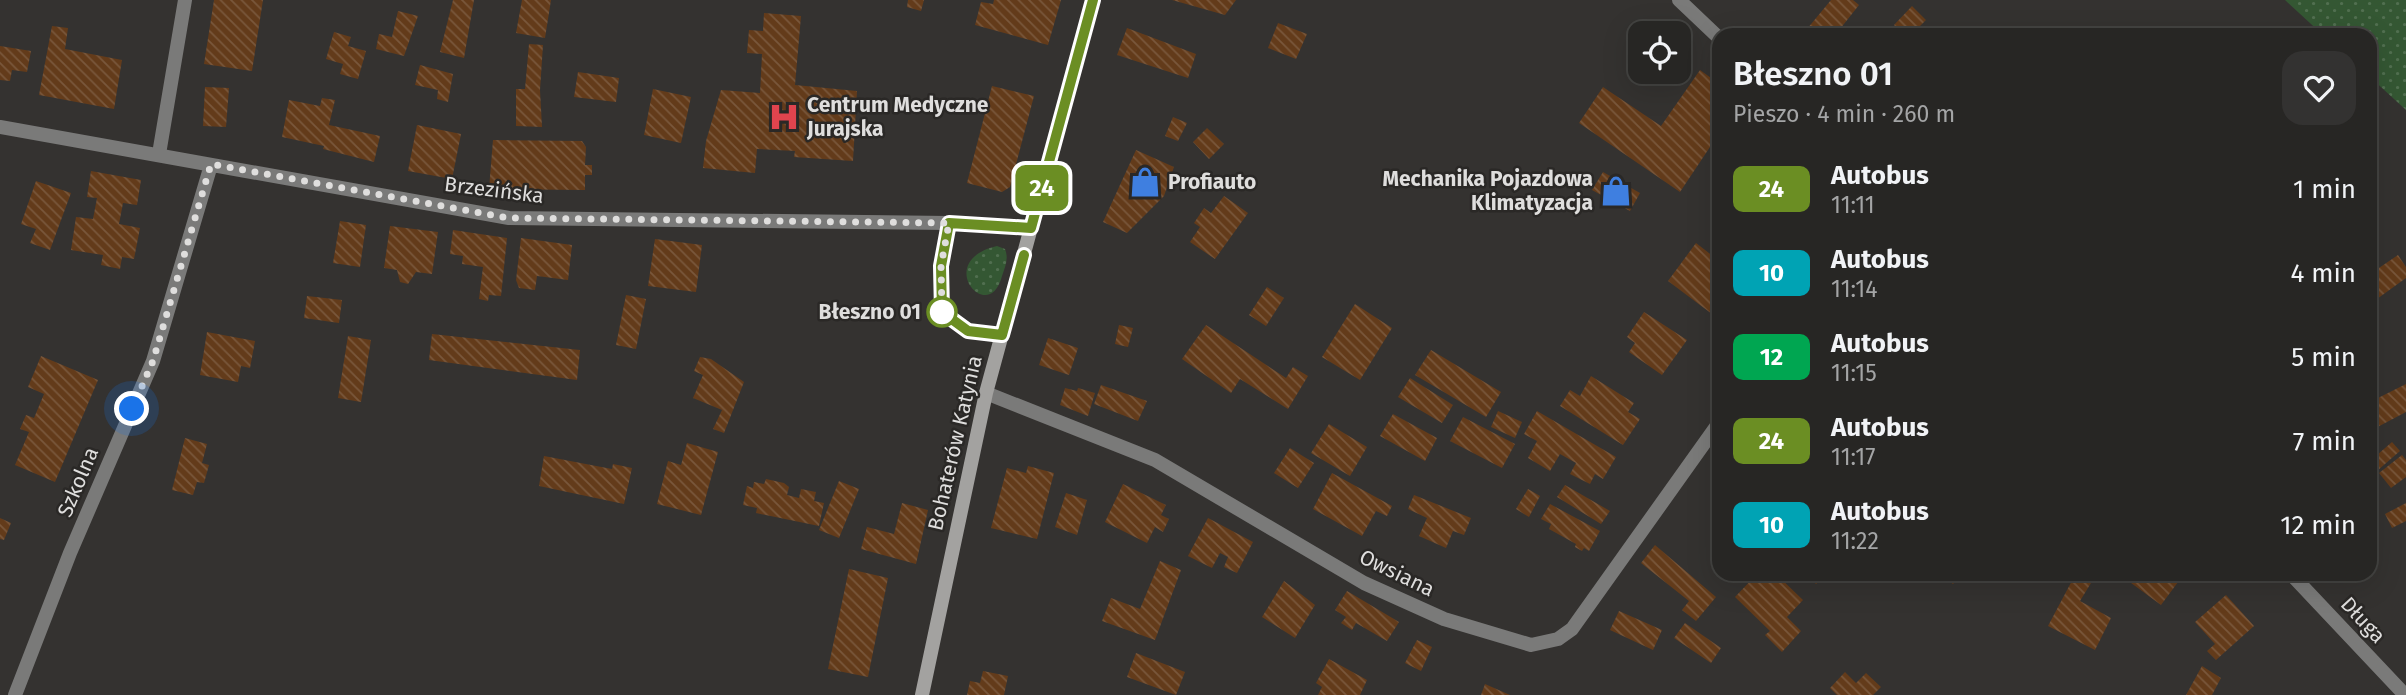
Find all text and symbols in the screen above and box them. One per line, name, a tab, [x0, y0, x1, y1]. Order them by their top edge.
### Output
map controls	[1628, 21, 1691, 84]
button: locate	[1628, 21, 1691, 84]
button: heart	[2282, 51, 2356, 125]
text: Błeszno 01	[1733, 54, 1893, 94]
place label: Centrum Medyczne Jurajska	[806, 92, 989, 142]
hospital icon: Centrum Medyczne Jurajska	[767, 100, 801, 134]
text: Pieszo · 4 min · 260 m	[1733, 100, 1955, 128]
text: Autobus	[1831, 160, 1929, 191]
line badge: 24	[1010, 165, 1074, 211]
shop icon: Profiauto	[1128, 165, 1162, 199]
place label: Mechanika Pojazdowa Klimatyzacja	[1383, 166, 1593, 216]
place label: Profiauto	[1168, 169, 1256, 195]
street label: Brzezińska	[443, 171, 545, 209]
text: 24	[1029, 174, 1055, 202]
shop icon: Mechanika Pojazdowa Klimatyzacja	[1599, 174, 1633, 208]
text: 1 min	[2293, 174, 2356, 205]
text: 24	[1759, 175, 1784, 203]
text: 11:11	[1831, 191, 1875, 219]
text: Autobus	[1831, 244, 1929, 275]
text: 4 min	[2290, 258, 2356, 289]
text: 10	[1759, 259, 1784, 287]
text: 11:14	[1831, 275, 1877, 303]
marker: Błeszno 01	[927, 297, 957, 327]
place label: Błeszno 01	[819, 299, 921, 325]
text: Autobus	[1831, 328, 1929, 359]
text: 5 min	[2291, 342, 2356, 373]
text: 12	[1760, 343, 1783, 371]
street label: Bohaterów Katynia	[922, 353, 988, 533]
text: 11:15	[1831, 359, 1877, 387]
your location	[114, 391, 149, 426]
text: Autobus	[1831, 412, 1929, 443]
text: 7 min	[2293, 426, 2356, 457]
text: 24	[1759, 427, 1784, 455]
street label: Szkolna	[52, 443, 104, 521]
text: 11:17	[1831, 443, 1875, 471]
text: Autobus	[1831, 496, 1929, 527]
text: 12 min	[2280, 510, 2356, 541]
text: 10	[1759, 511, 1784, 539]
text: 11:22	[1831, 527, 1879, 555]
street label: Owsiana	[1355, 544, 1439, 602]
street label: Długa	[2335, 591, 2391, 649]

